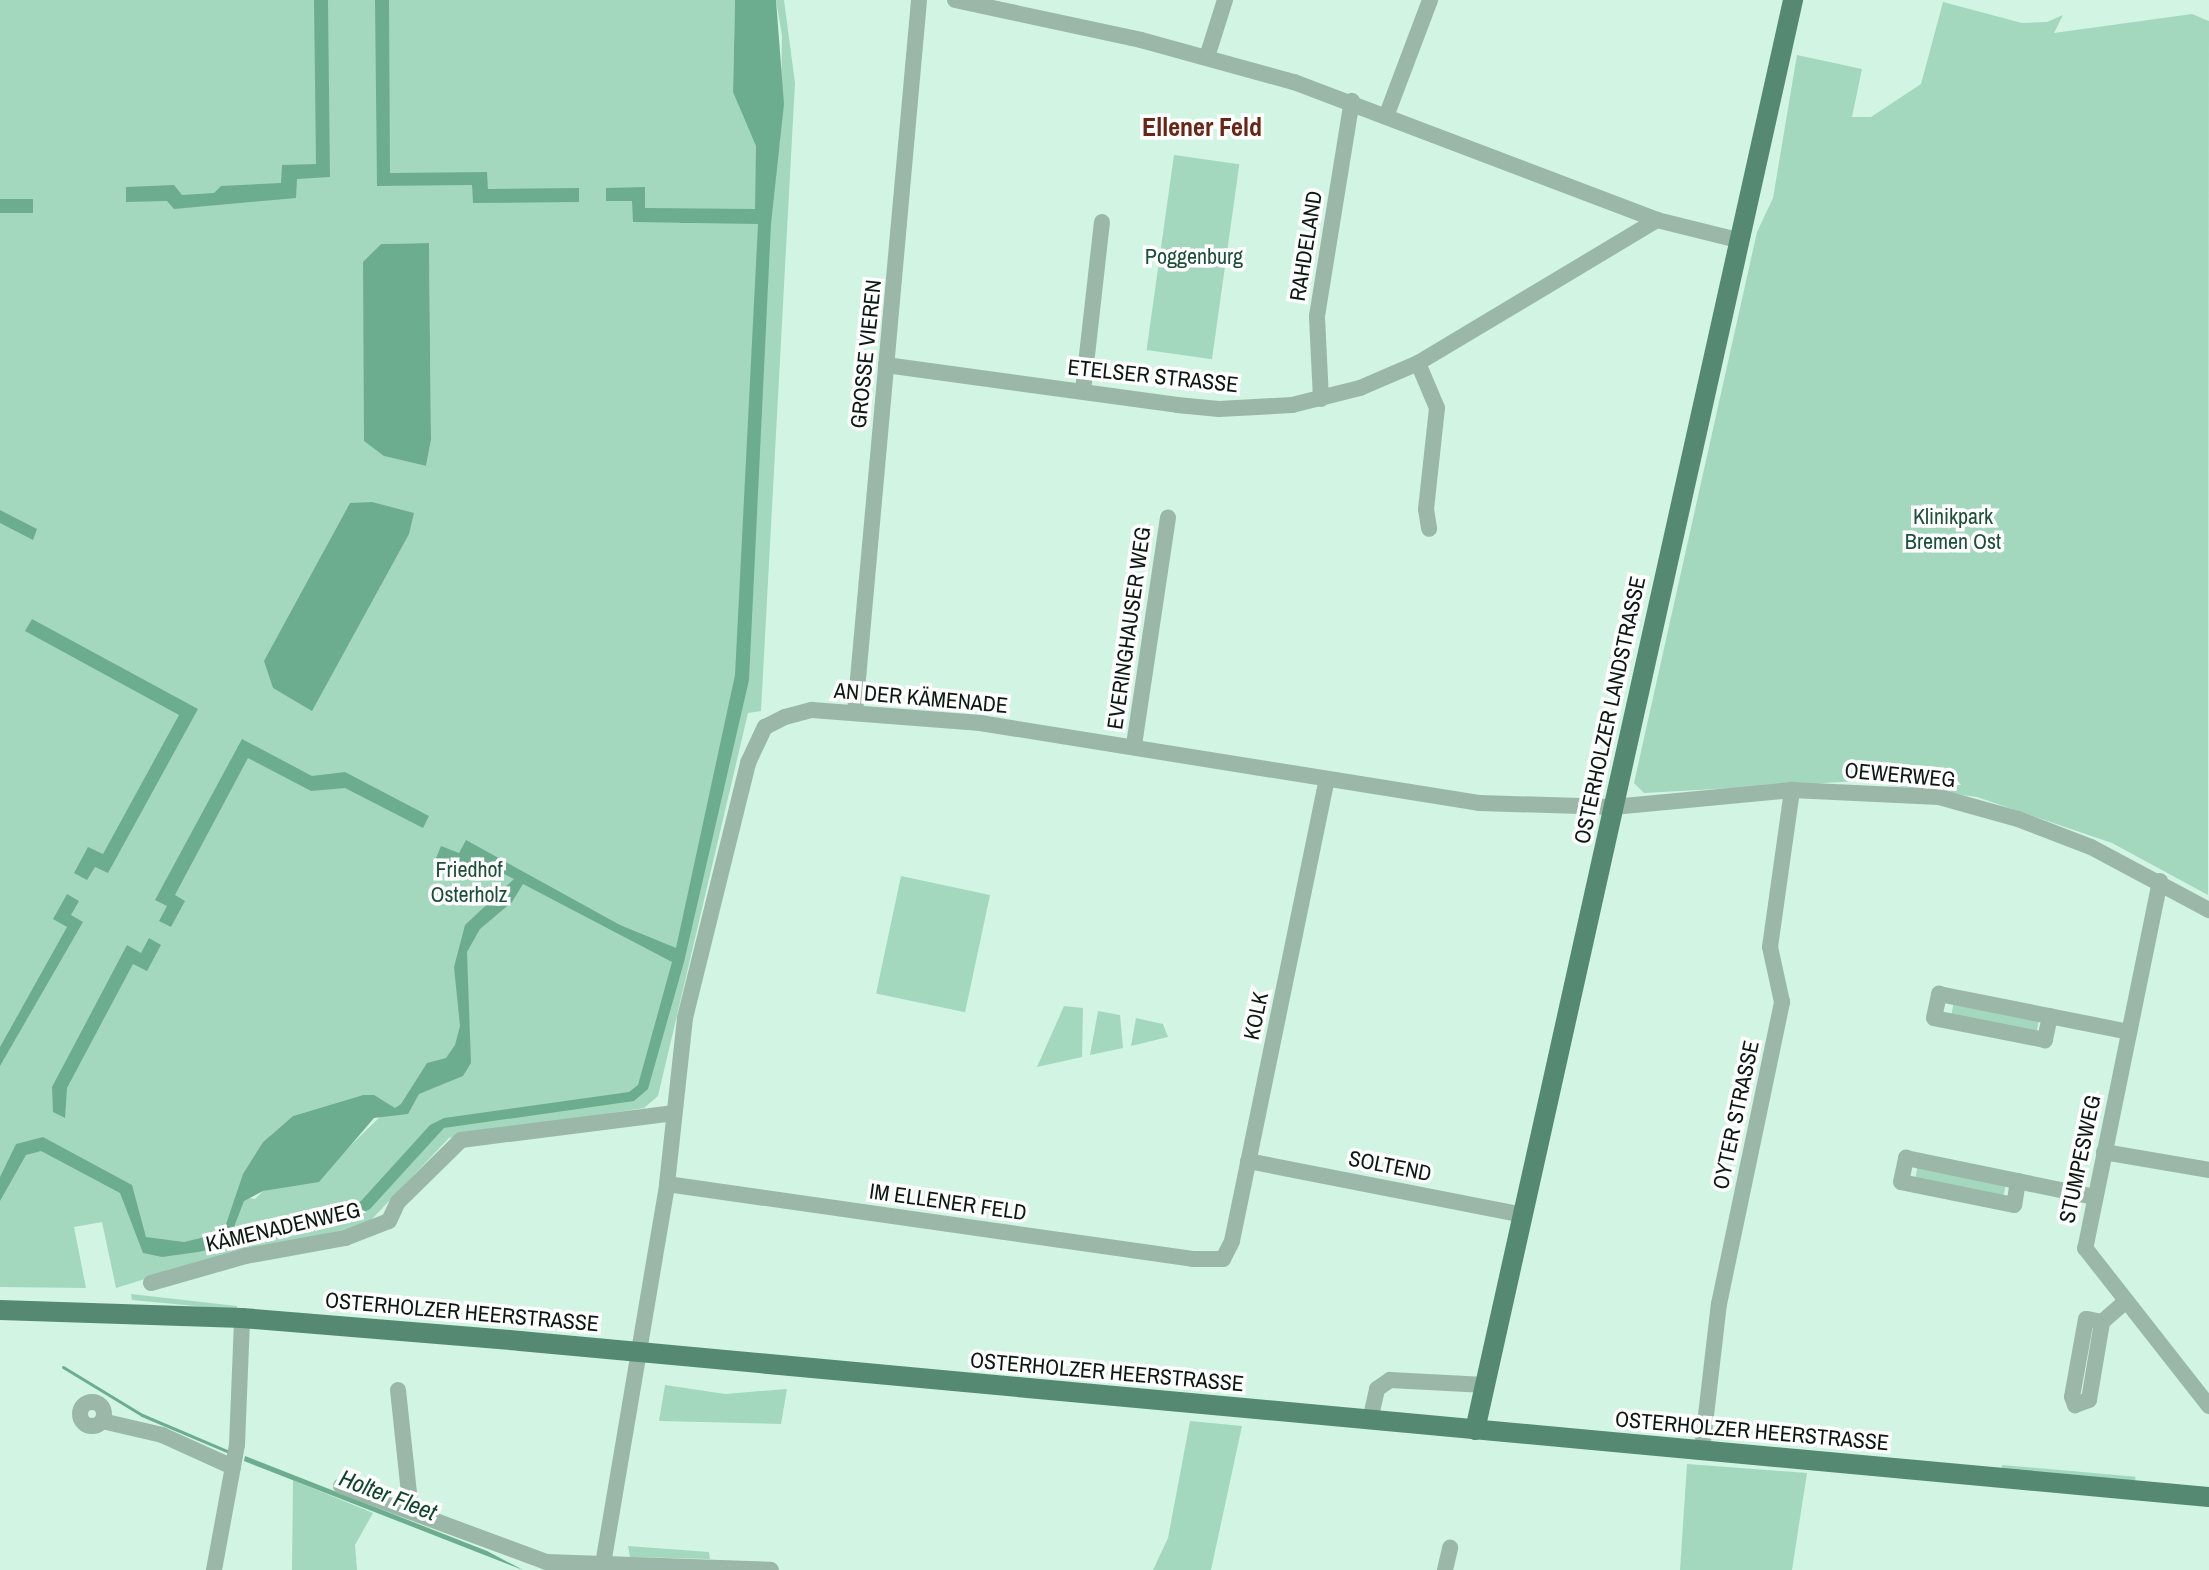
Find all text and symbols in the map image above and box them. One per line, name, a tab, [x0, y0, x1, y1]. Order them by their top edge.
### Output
district label: Ellener Feld	[1142, 111, 1262, 143]
street label: RAHDELAND	[1284, 189, 1328, 303]
park label: Poggenburg	[1145, 244, 1243, 270]
street label: GROSSE VIEREN	[845, 278, 887, 430]
street label: ETELSER STRASSE	[1066, 354, 1240, 398]
park label: Klinikpark Bremen Ost	[1905, 503, 2001, 554]
street label: EVERINGHAUSER WEG	[1102, 525, 1156, 731]
street label: OSTERHOLZER LANDSTRASSE	[1569, 574, 1651, 846]
street label: AN DER KÄMENADE	[833, 677, 1009, 719]
street label: OEWERWEG	[1844, 757, 1956, 793]
park label: Friedhof Osterholz	[430, 856, 508, 908]
street label: KOLK	[1238, 990, 1274, 1042]
street label: OYTER STRASSE	[1707, 1038, 1765, 1192]
street label: STUMPESWEG	[2054, 1093, 2106, 1225]
street label: SOLTEND	[1346, 1145, 1434, 1187]
street label: IM ELLENER FELD	[868, 1178, 1028, 1226]
street label: KÄMENADENWEG	[203, 1196, 363, 1258]
street label: OSTERHOLZER HEERSTRASSE	[324, 1287, 600, 1337]
street label: OSTERHOLZER HEERSTRASSE	[969, 1347, 1245, 1397]
street label: OSTERHOLZER HEERSTRASSE	[1614, 1406, 1890, 1456]
water label: Holter Fleet	[335, 1463, 441, 1527]

